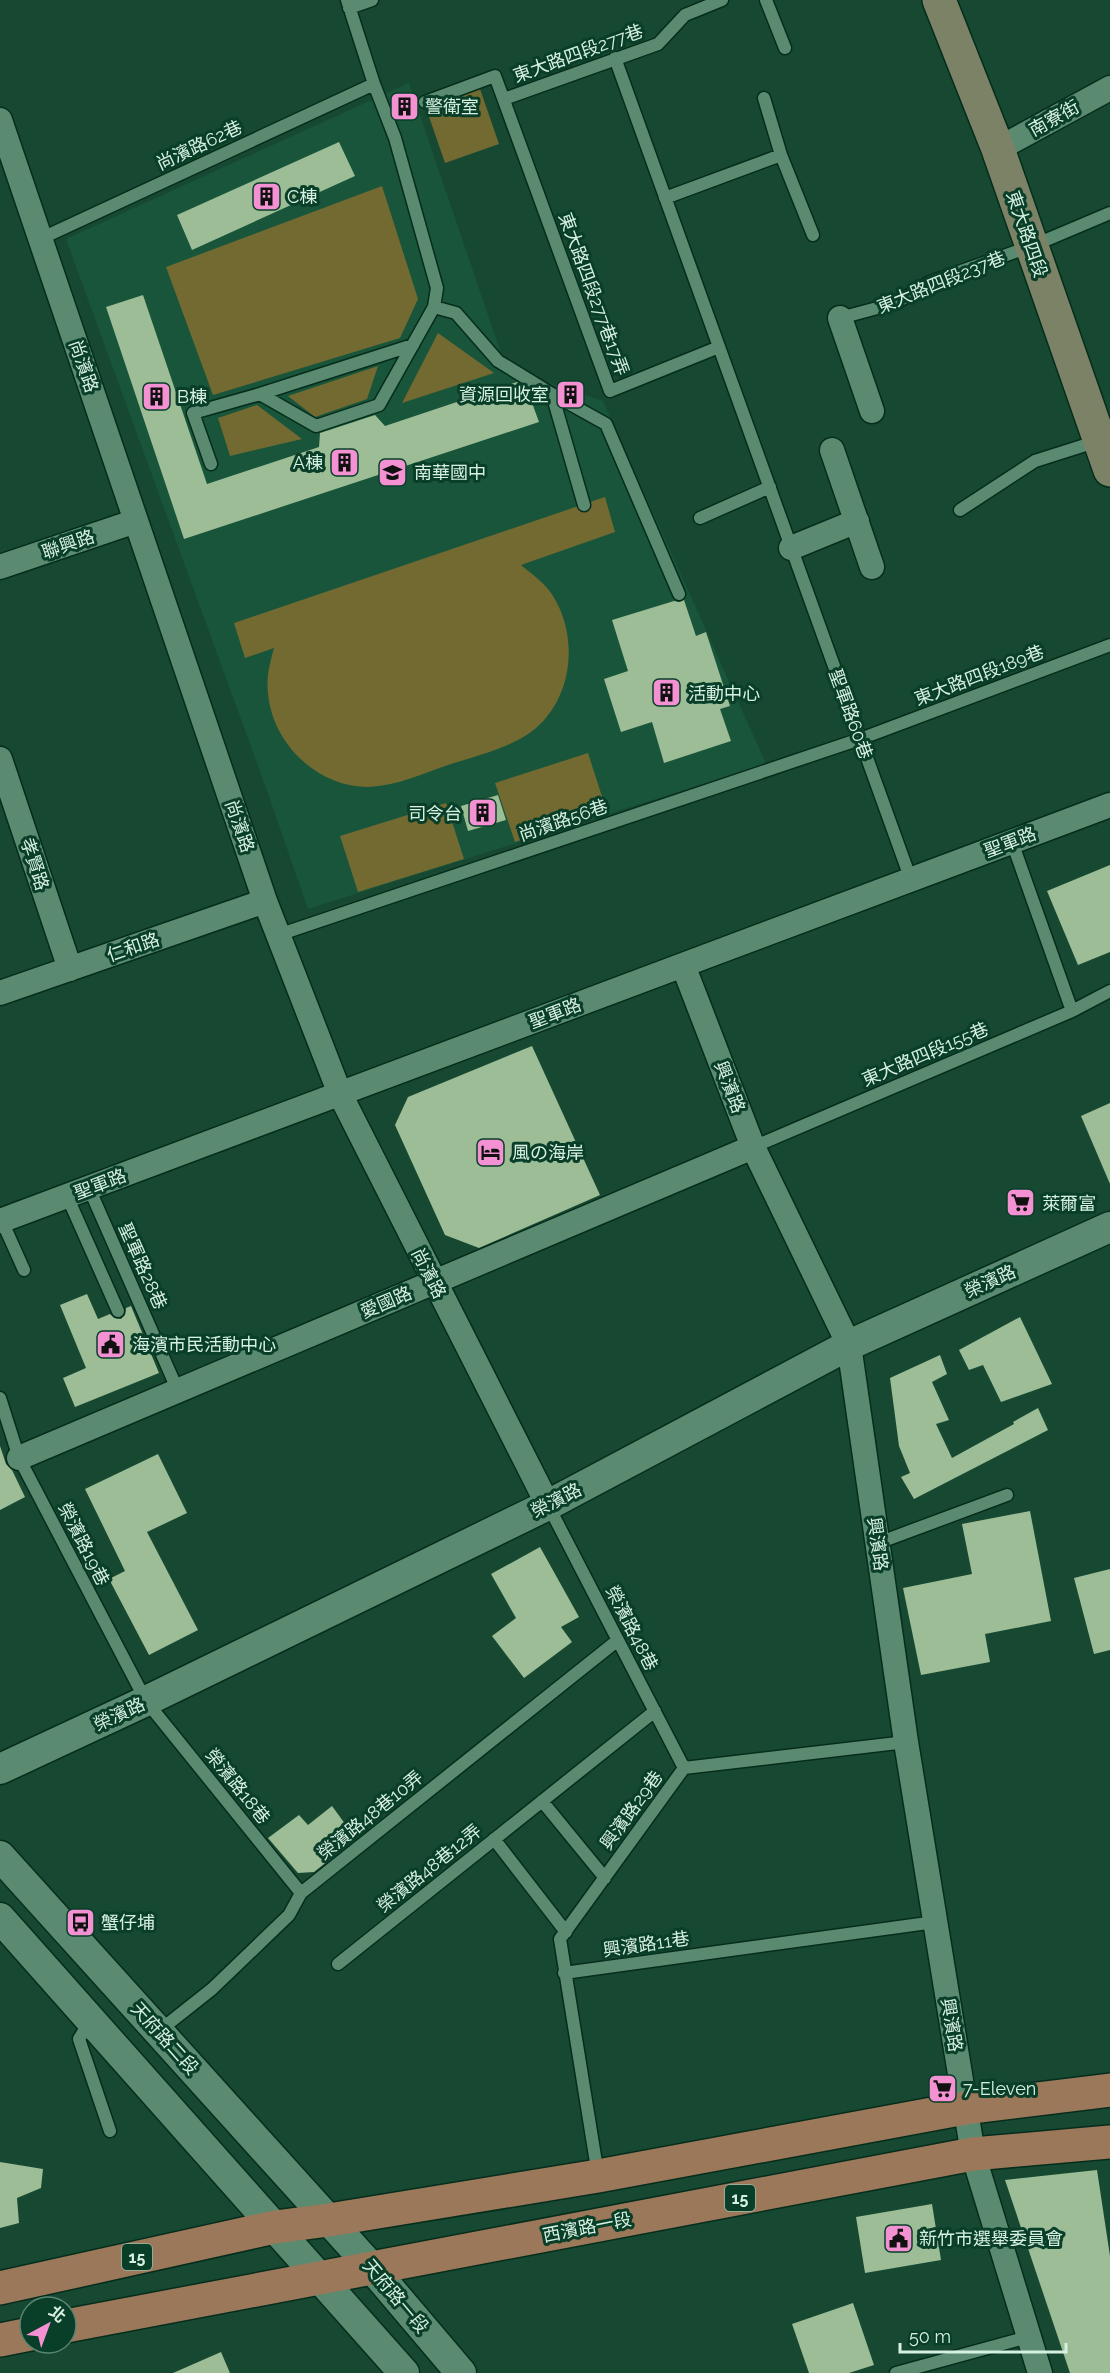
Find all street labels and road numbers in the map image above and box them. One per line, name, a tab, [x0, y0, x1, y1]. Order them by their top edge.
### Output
street label: 東大路四段277巷	[510, 20, 646, 86]
street label: 南寮街	[1025, 96, 1083, 140]
street label: 尚濱路62巷	[153, 116, 245, 174]
street label: 東大路四段	[1002, 188, 1052, 280]
street label: 東大路四段277巷17弄	[555, 210, 633, 378]
street label: 東大路四段237巷	[874, 247, 1008, 317]
street label: 尚濱路	[65, 337, 103, 395]
street label: 聯興路	[39, 525, 97, 563]
street label: 東大路四段189巷	[911, 641, 1047, 709]
street label: 聖軍路60巷	[825, 666, 877, 762]
street label: 尚濱路56巷	[516, 795, 610, 845]
street label: 尚濱路	[221, 797, 259, 855]
street label: 聖軍路	[981, 823, 1039, 861]
street label: 孝賢路	[17, 835, 53, 893]
street label: 仁和路	[104, 928, 162, 966]
street label: 聖軍路	[526, 994, 584, 1032]
street label: 東大路四段155巷	[859, 1018, 991, 1090]
street label: 興濱路	[711, 1058, 749, 1116]
street label: 聖軍路	[71, 1165, 129, 1203]
street label: 聖軍路28巷	[115, 1220, 171, 1312]
street label: 尚濱路	[407, 1244, 451, 1302]
street label: 榮濱路	[961, 1260, 1019, 1302]
street label: 愛國路	[357, 1282, 415, 1322]
street label: 榮濱路	[527, 1478, 585, 1522]
street label: 榮濱路19巷	[54, 1499, 114, 1589]
street label: 興濱路	[864, 1516, 892, 1572]
street label: 榮濱路48巷	[602, 1582, 662, 1674]
street label: 榮濱路	[90, 1693, 148, 1735]
street label: 榮濱路18巷	[201, 1744, 275, 1828]
street label: 榮濱路48巷10弄	[313, 1766, 427, 1864]
street label: 興濱路29巷	[595, 1767, 667, 1853]
street label: 榮濱路48巷12弄	[373, 1820, 485, 1916]
street label: 興濱路11巷	[601, 1928, 691, 1960]
street label: 興濱路	[937, 1997, 967, 2053]
street label: 天府路二段	[127, 1998, 203, 2078]
road number: 15	[725, 2185, 755, 2211]
street label: 西濱路一段	[541, 2208, 633, 2246]
road number: 15	[122, 2244, 152, 2270]
street label: 天府路一段	[359, 2255, 433, 2337]

